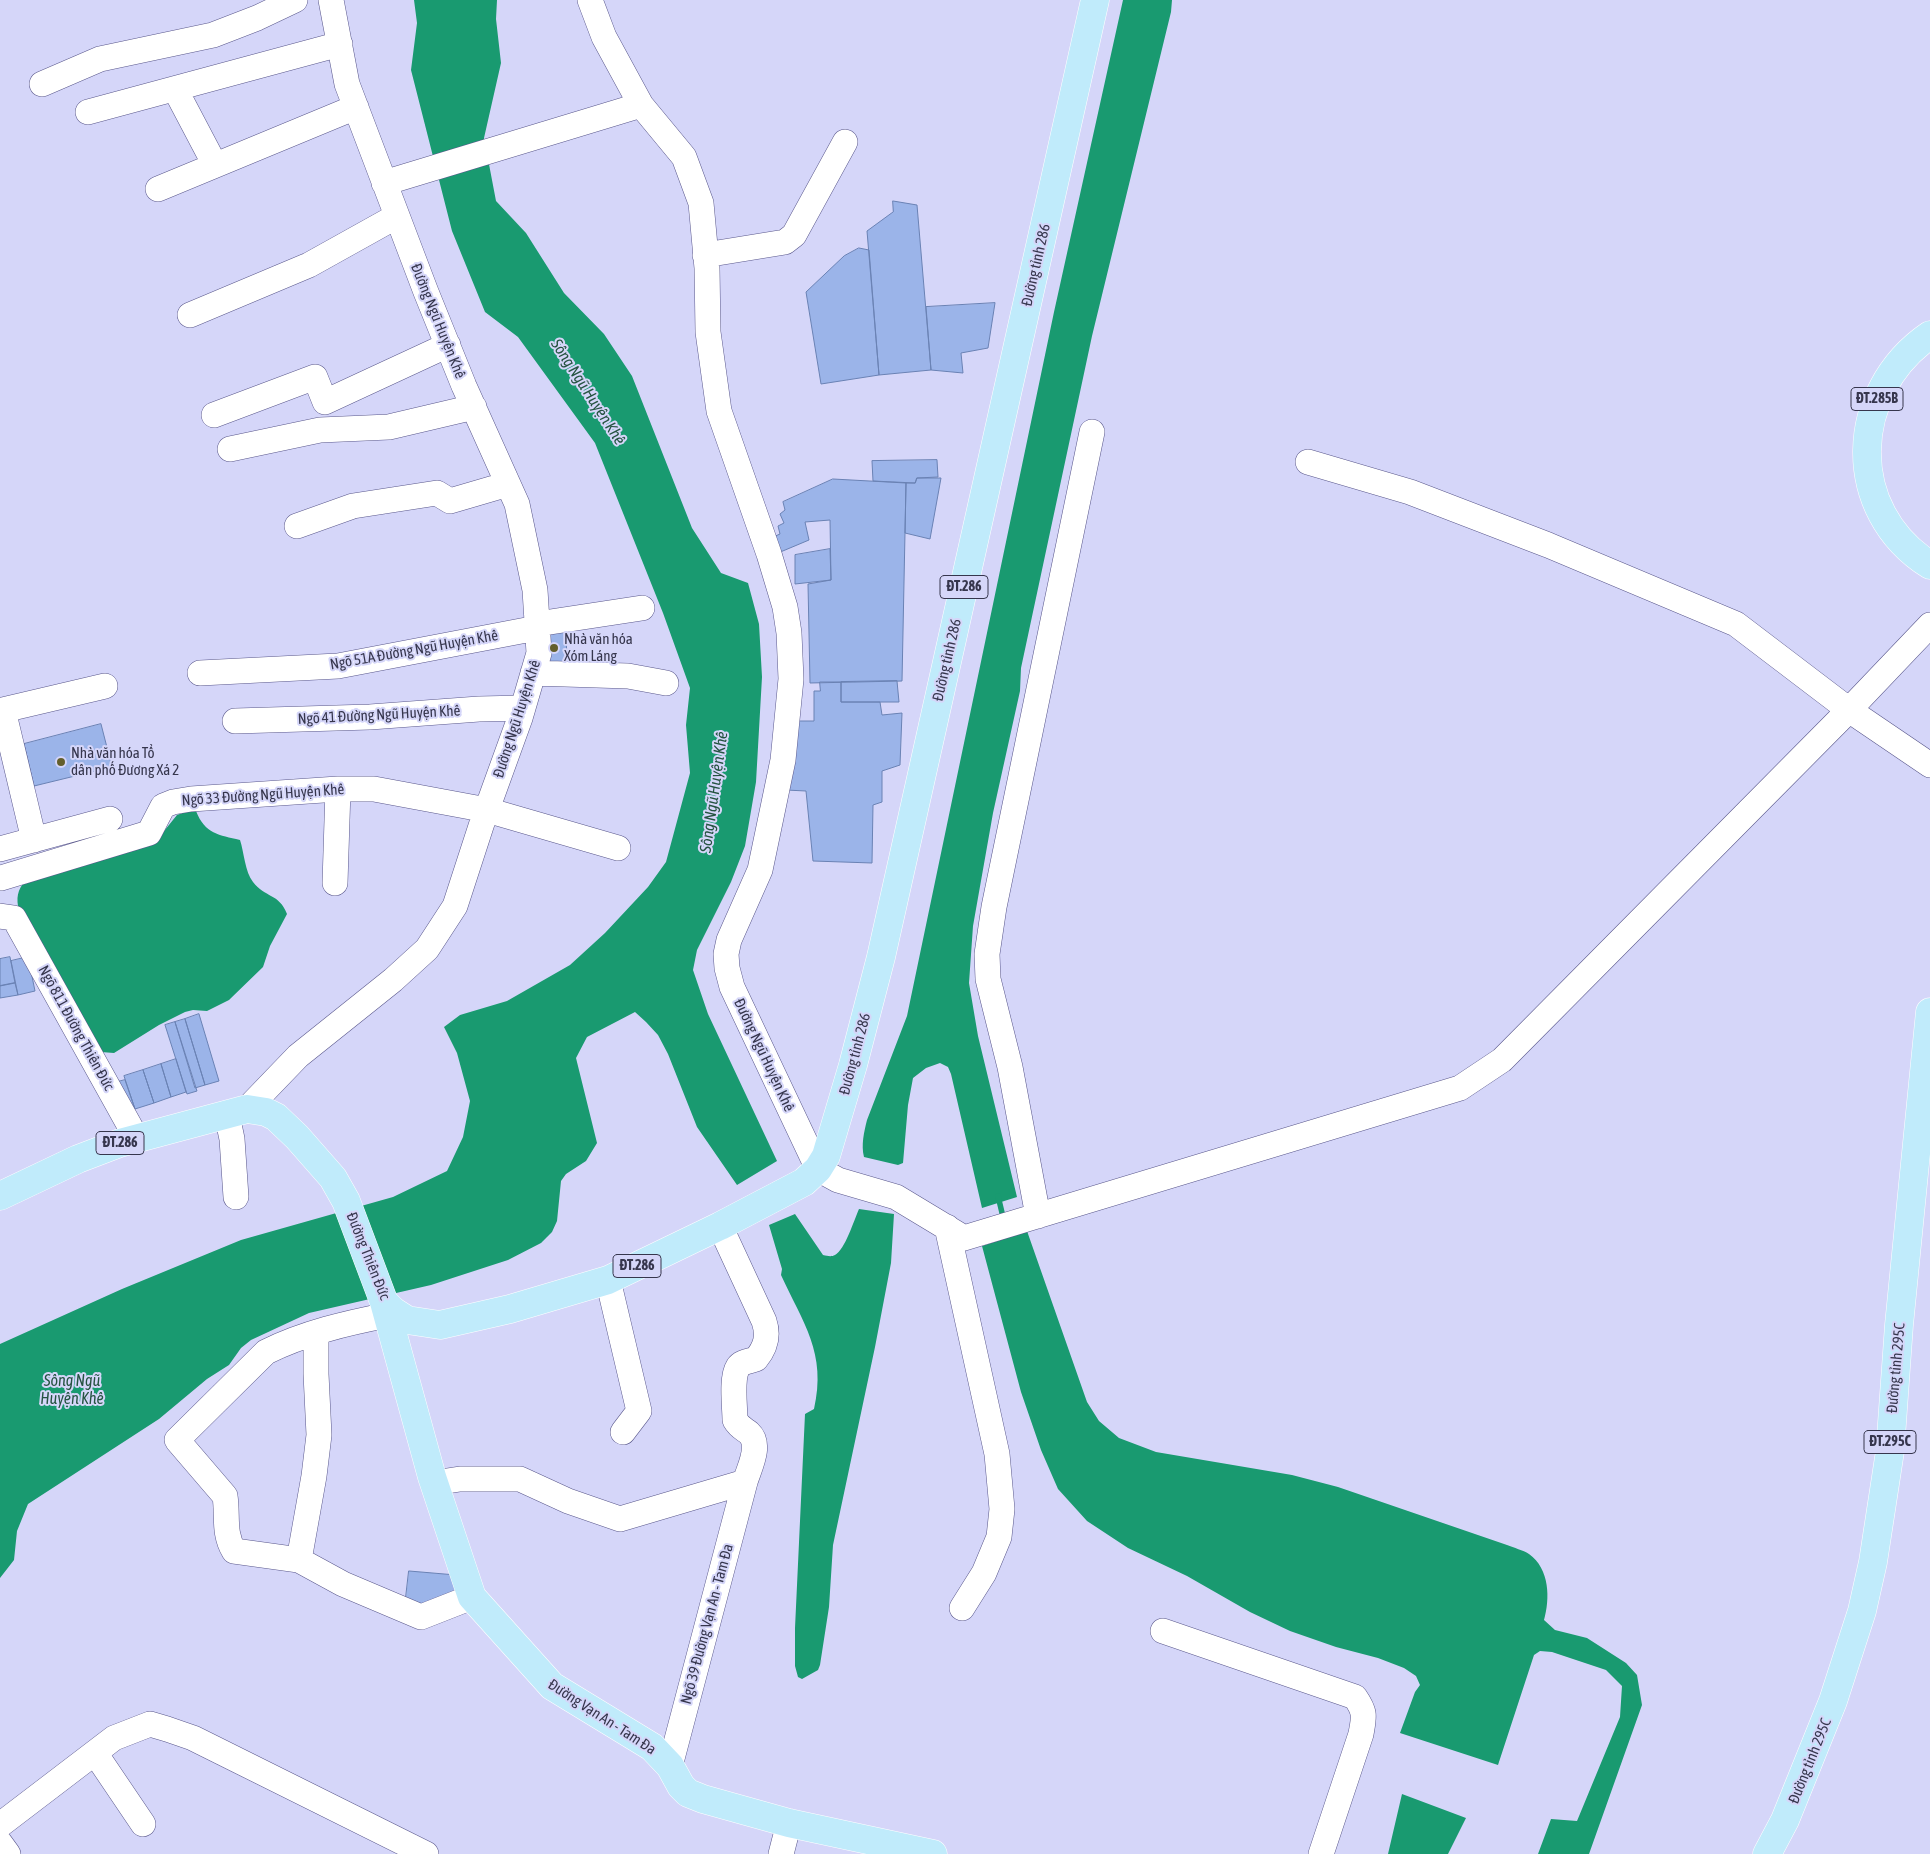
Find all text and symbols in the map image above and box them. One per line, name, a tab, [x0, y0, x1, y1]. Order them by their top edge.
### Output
street label: Đường tỉnh 286	[1018, 222, 1054, 308]
street label: Đường Ngũ Huyện Khê	[407, 261, 469, 381]
water label: Sông Ngũ Huyện Khê	[547, 336, 629, 448]
road number: ĐT.285B	[1851, 388, 1903, 410]
road number: ĐT.286	[940, 576, 988, 598]
street label: Đường tỉnh 286	[929, 617, 965, 703]
street label: Ngõ 51A Đường Ngũ Huyện Khê	[329, 626, 499, 674]
place label: Nhà văn hóa Xóm Láng	[564, 630, 633, 665]
marker: Nhà văn hóa Xóm Láng	[548, 642, 560, 654]
street label: Đường Ngũ Huyện Khê	[489, 658, 545, 780]
street label: Ngõ 41 Đường Ngũ Huyện Khê	[297, 702, 461, 728]
water label: Sông Ngũ Huyện Khê	[696, 730, 732, 854]
place label: Nhà văn hóa Tổ dân phố Đương Xá 2	[71, 744, 179, 779]
marker: Nhà văn hóa Tổ dân phố Đương Xá 2	[55, 756, 67, 768]
street label: Ngõ 33 Đường Ngũ Huyện Khê	[181, 780, 345, 810]
street label: Ngõ 811 Đường Thiên Đức	[34, 962, 118, 1094]
street label: Đường Ngũ Huyện Khê	[730, 996, 798, 1114]
street label: Đường tỉnh 286	[835, 1011, 875, 1097]
road number: ĐT.286	[96, 1132, 144, 1154]
street label: Đường Thiên Đức	[342, 1210, 394, 1302]
road number: ĐT.286	[613, 1254, 661, 1278]
street label: Đường tỉnh 295C	[1883, 1322, 1909, 1414]
water label: Sông Ngũ Huyện Khê	[40, 1371, 104, 1409]
road number: ĐT.295C	[1864, 1430, 1916, 1454]
street label: Ngõ 39 Đường Vạn An - Tam Đa	[677, 1542, 737, 1706]
street label: Đường Vạn An - Tam Đa	[545, 1675, 659, 1759]
street label: Đường tỉnh 295C	[1785, 1716, 1835, 1806]

